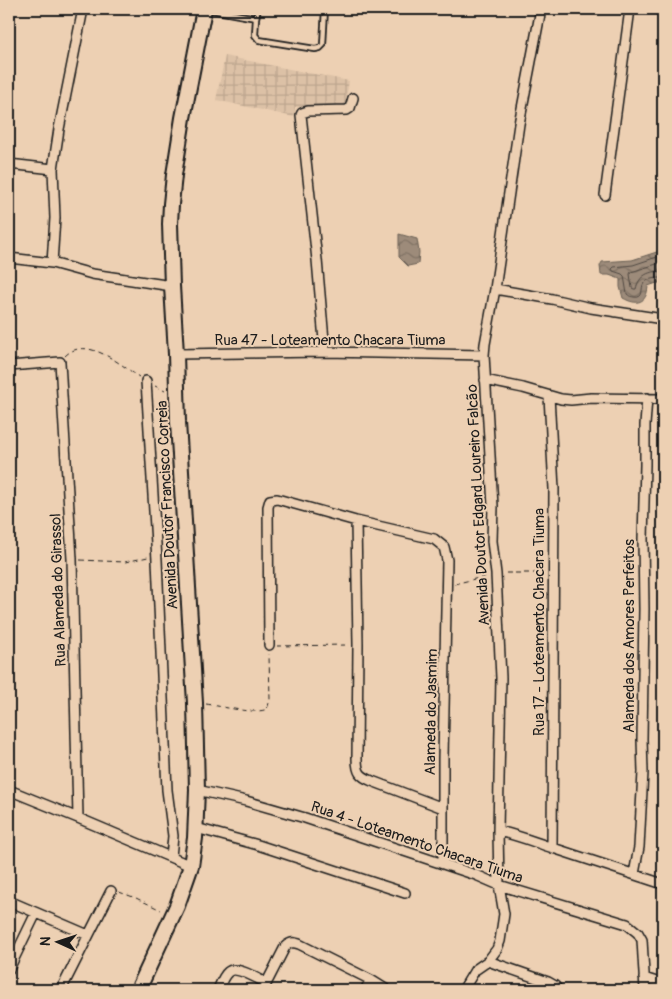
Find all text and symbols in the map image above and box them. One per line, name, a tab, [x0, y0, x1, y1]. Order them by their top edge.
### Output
street label: Rua 47 - Loteamento Chacara Tiuma	[215, 331, 445, 350]
street label: Avenida Doutor Edgard Loureiro Falcão	[463, 384, 494, 626]
street label: Avenida Doutor Francisco Correia	[153, 400, 182, 610]
street label: Rua 17 - Loteamento Chacara Tiuma	[530, 508, 549, 736]
street label: Rua Alameda do Girassol	[46, 513, 71, 667]
street label: Alameda dos Amores Perfeitos	[620, 539, 639, 733]
street label: Alameda do Jasmim	[421, 648, 442, 776]
street label: Rua 4 - Loteamento Chacara Tiuma	[308, 797, 525, 888]
north arrow	[32, 916, 82, 966]
text: N	[37, 936, 54, 947]

